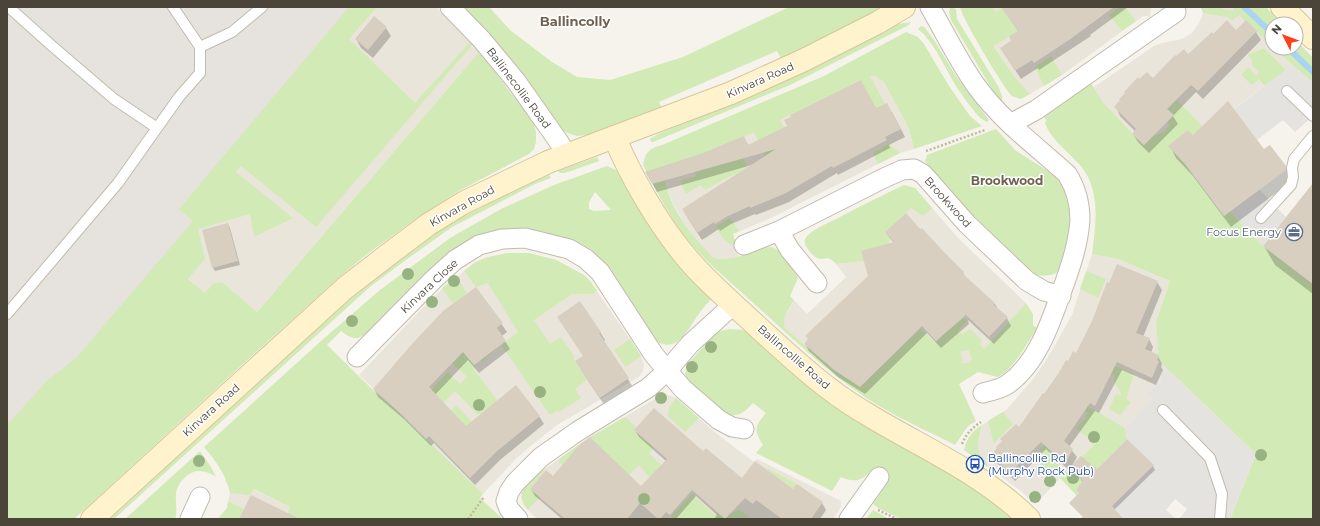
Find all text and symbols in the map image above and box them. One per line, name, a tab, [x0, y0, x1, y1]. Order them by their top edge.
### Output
district label: Ballincolly	[540, 13, 610, 29]
north arrow	[1264, 16, 1304, 56]
text: N	[1268, 21, 1285, 37]
street label: Ballinecollie Road	[484, 45, 554, 131]
street label: Kinvara Road	[724, 59, 796, 101]
district label: Brookwood	[971, 173, 1043, 188]
street label: Brookwood	[922, 174, 974, 230]
street label: Kinvara Road	[427, 182, 497, 230]
office icon: Focus Energy	[1284, 222, 1304, 242]
place label: Focus Energy	[1206, 225, 1281, 239]
street label: Kinvara Close	[397, 256, 461, 316]
street label: Ballincollie Road	[755, 322, 833, 392]
street label: Kinvara Road	[179, 381, 243, 439]
place label: Ballincollie Rd (Murphy Rock Pub)	[988, 451, 1094, 478]
bus stop icon: Ballincollie Rd (Murphy Rock Pub)	[965, 454, 985, 474]

